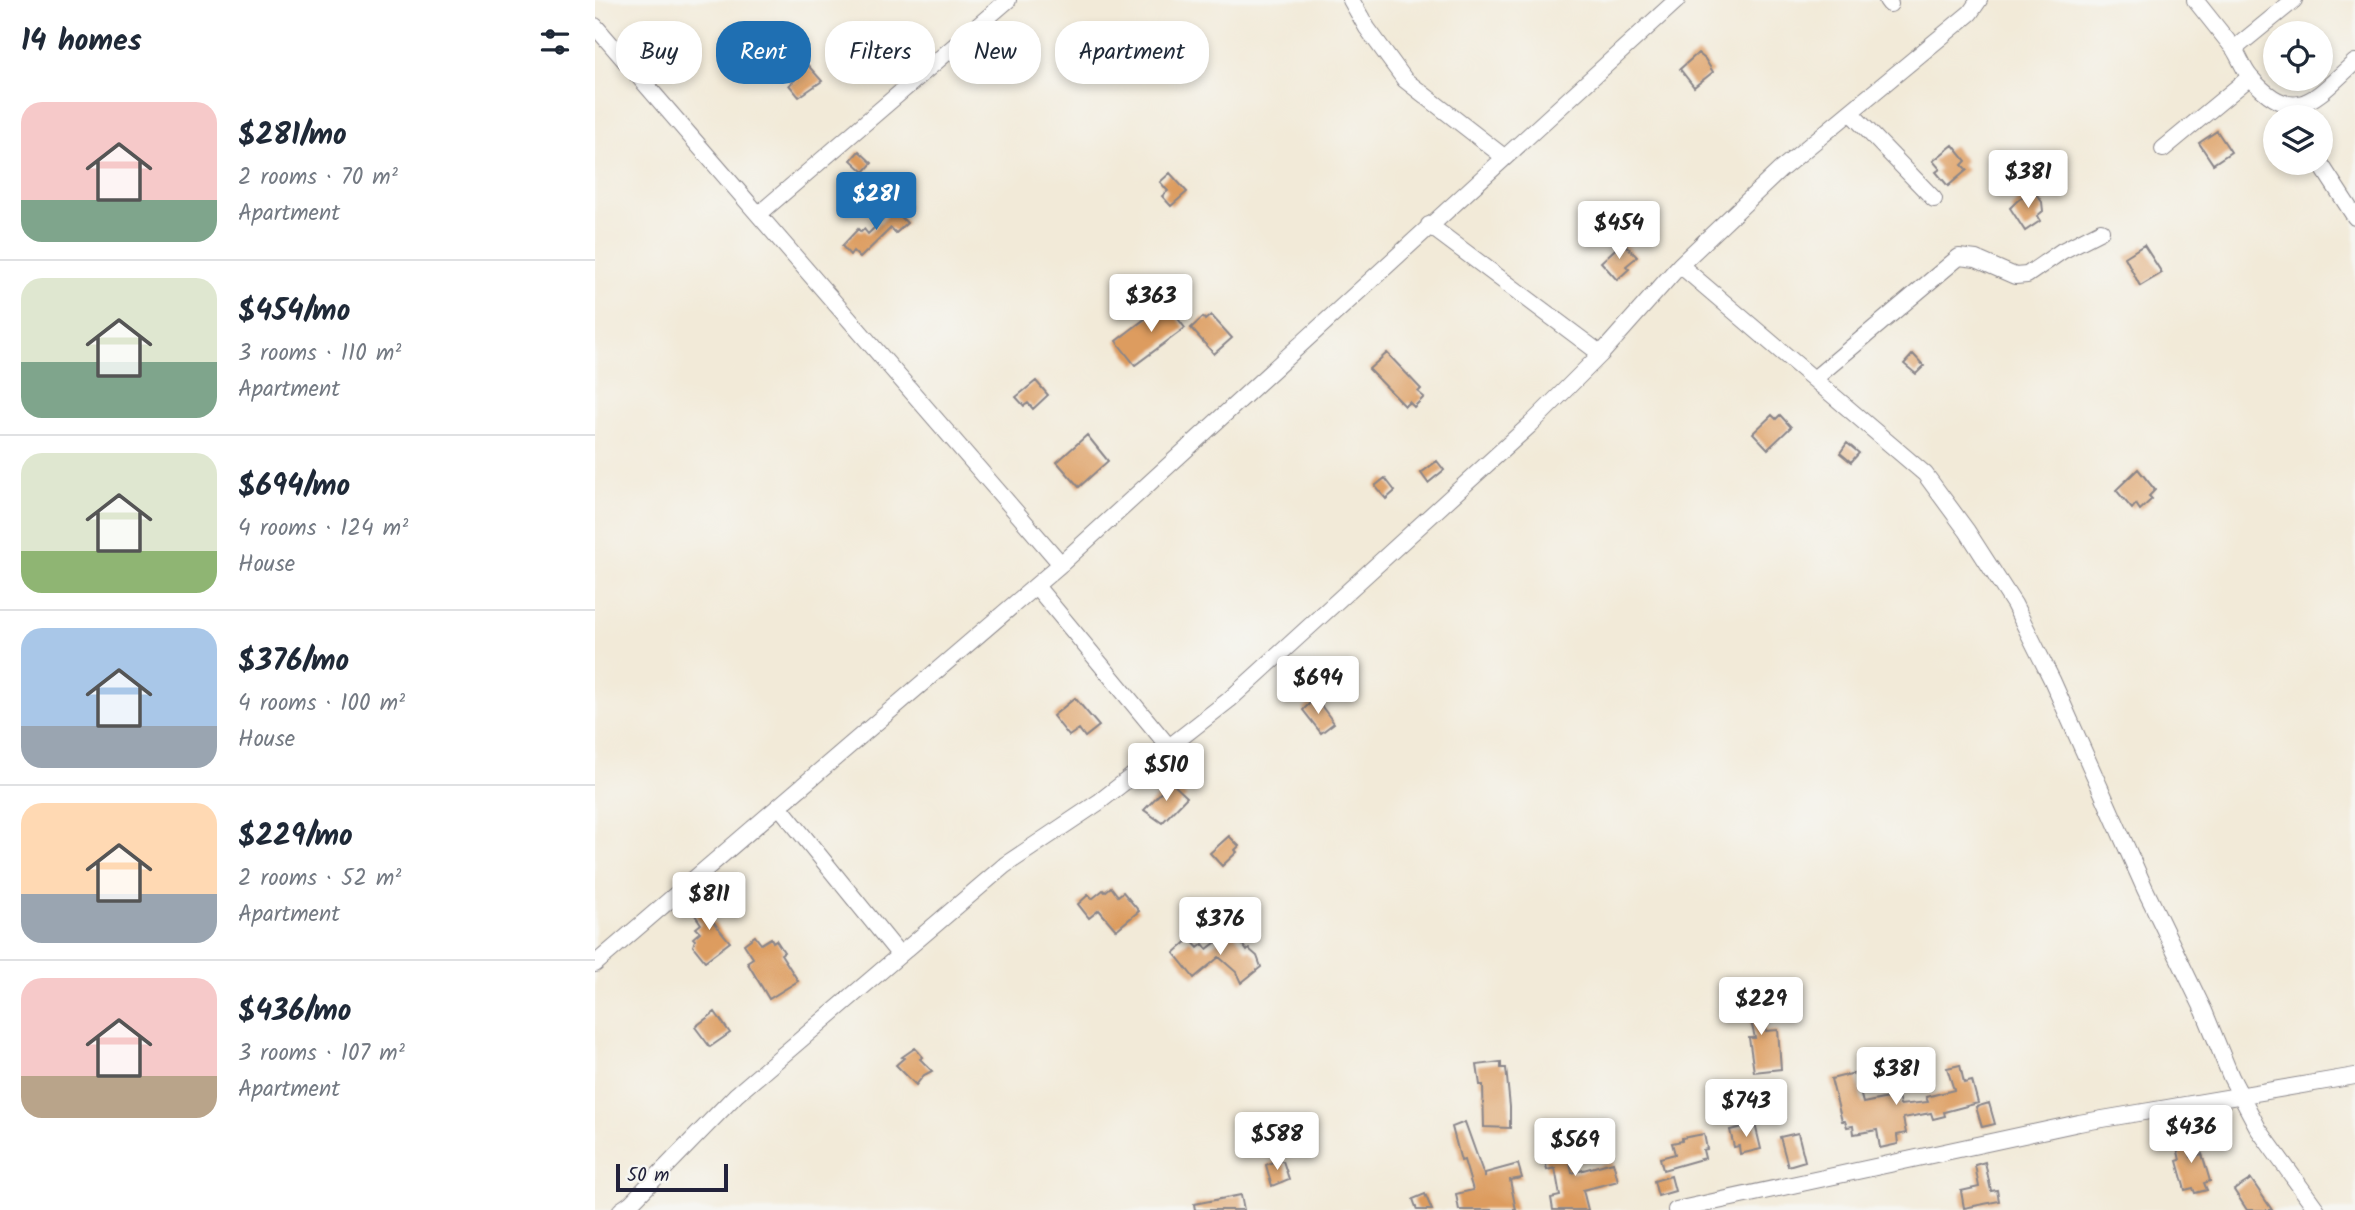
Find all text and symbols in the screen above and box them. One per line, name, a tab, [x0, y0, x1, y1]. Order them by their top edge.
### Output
text: 14 homes	[21, 18, 142, 66]
chip: Buy	[616, 21, 702, 84]
chip: Rent	[716, 21, 811, 84]
chip: Filters	[825, 21, 935, 84]
chip: New	[949, 21, 1041, 84]
chip: Apartment	[1055, 21, 1209, 84]
map controls	[2263, 21, 2333, 175]
button: locate	[2263, 21, 2333, 91]
icon: filters	[536, 23, 574, 61]
button: layers	[2263, 105, 2333, 175]
text: $281/mo	[238, 112, 347, 160]
icon: home	[77, 130, 161, 214]
pin: $381	[1987, 150, 2069, 210]
text: $381	[2005, 155, 2051, 191]
text: 2 rooms · 70 m²	[238, 160, 398, 196]
pin: $281	[835, 173, 917, 232]
text: $281	[852, 177, 900, 213]
text: Apartment	[238, 196, 340, 232]
pin: $454	[1578, 202, 1660, 261]
text: $454	[1594, 206, 1644, 242]
pin: $363	[1110, 274, 1192, 334]
text: $363	[1125, 279, 1177, 315]
text: $454/mo	[238, 288, 350, 336]
icon: home	[77, 306, 161, 390]
text: 3 rooms · 110 m²	[238, 336, 401, 372]
text: Apartment	[238, 372, 340, 408]
text: $694/mo	[238, 463, 350, 511]
icon: home	[77, 481, 161, 565]
text: 4 rooms · 124 m²	[238, 511, 408, 547]
text: House	[238, 547, 295, 583]
text: $376/mo	[238, 638, 349, 686]
icon: home	[77, 656, 161, 740]
pin: $694	[1277, 656, 1359, 716]
text: $694	[1293, 661, 1343, 697]
text: 4 rooms · 100 m²	[238, 686, 405, 722]
text: House	[238, 722, 295, 758]
pin: $510	[1125, 744, 1207, 803]
text: $510	[1144, 748, 1188, 784]
text: $229/mo	[238, 813, 353, 861]
icon: home	[77, 831, 161, 915]
text: 2 rooms · 52 m²	[238, 861, 401, 897]
pin: $811	[668, 872, 750, 932]
text: $811	[688, 877, 730, 913]
text: Apartment	[238, 897, 340, 933]
pin: $376	[1179, 898, 1261, 957]
text: $376	[1195, 902, 1245, 938]
pin: $229	[1720, 978, 1802, 1037]
text: $229	[1735, 982, 1787, 1018]
text: $436/mo	[238, 988, 352, 1036]
icon: home	[77, 1006, 161, 1090]
text: 3 rooms · 107 m²	[238, 1036, 405, 1072]
pin: $381	[1855, 1048, 1937, 1107]
text: $381	[1873, 1052, 1919, 1088]
text: Apartment	[238, 1072, 340, 1108]
pin: $743	[1705, 1080, 1787, 1139]
text: $743	[1721, 1084, 1771, 1120]
pin: $436	[2150, 1106, 2232, 1165]
text: $436	[2165, 1110, 2217, 1146]
pin: $588	[1236, 1112, 1318, 1172]
text: $588	[1251, 1117, 1303, 1153]
pin: $569	[1534, 1118, 1616, 1178]
text: $569	[1550, 1123, 1600, 1159]
scale bar	[616, 1161, 728, 1193]
text: 50 m	[627, 1161, 669, 1191]

